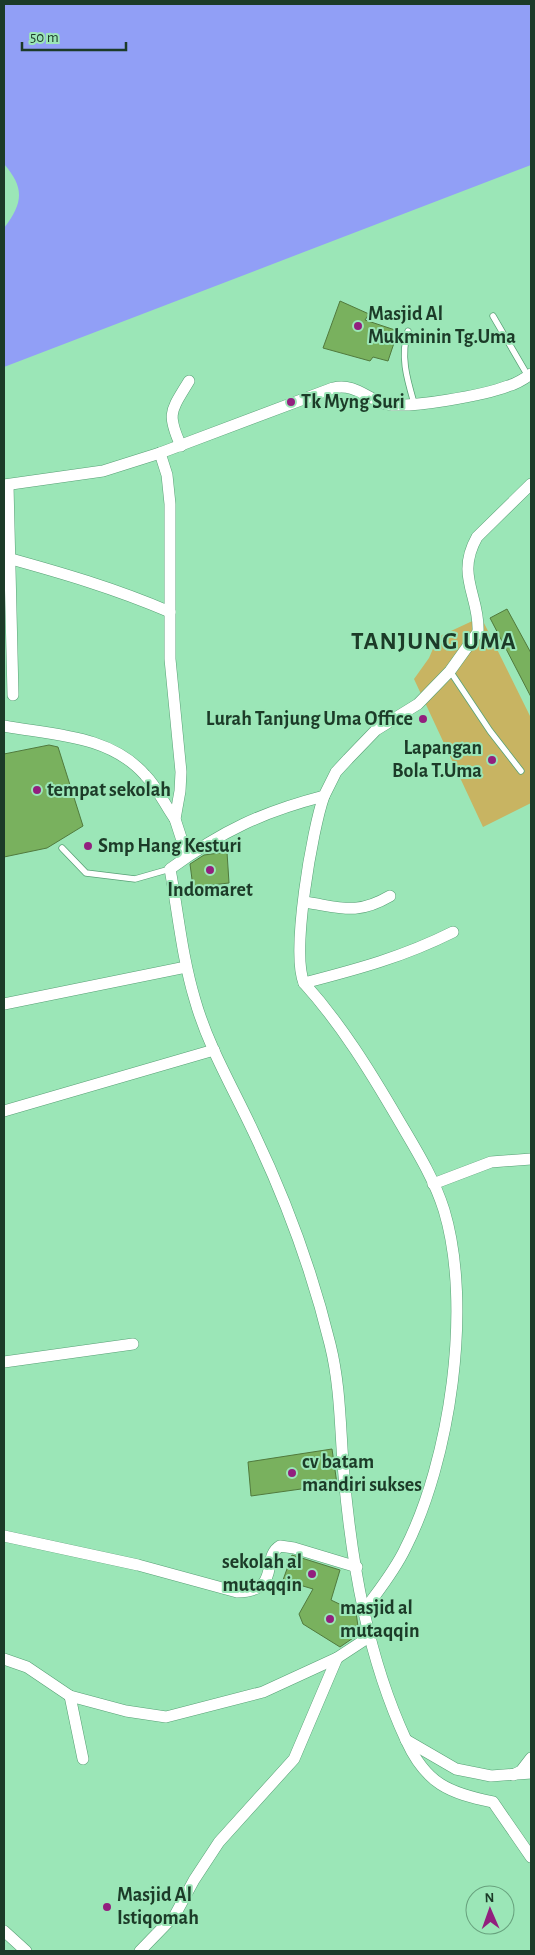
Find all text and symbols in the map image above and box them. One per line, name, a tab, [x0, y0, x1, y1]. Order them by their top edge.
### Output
scale bar	[22, 20, 126, 52]
text: 50 m	[30, 30, 59, 45]
place label: Masjid Al Mukminin Tg.Uma	[368, 304, 516, 347]
marker: Masjid Al Mukminin Tg.Uma	[352, 320, 364, 332]
place label: Tk Myng Suri	[301, 392, 405, 412]
marker: Tk Myng Suri	[285, 396, 297, 408]
district label: TANJUNG UMA	[351, 629, 517, 654]
place label: Lurah Tanjung Uma Office	[206, 709, 413, 729]
marker: Lurah Tanjung Uma Office	[417, 713, 429, 725]
place label: Lapangan Bola T.Uma	[392, 738, 482, 781]
marker: Lapangan Bola T.Uma	[486, 754, 498, 766]
place label: tempat sekolah	[47, 780, 171, 800]
marker: tempat sekolah	[31, 784, 43, 796]
place label: Smp Hang Kesturi	[98, 836, 242, 856]
marker: Smp Hang Kesturi	[82, 840, 94, 852]
marker: Indomaret	[204, 864, 216, 876]
place label: Indomaret	[167, 880, 253, 900]
place label: cv batam mandiri sukses	[302, 1452, 422, 1495]
marker: cv batam mandiri sukses	[286, 1467, 298, 1479]
place label: sekolah al mutaqqin	[222, 1552, 302, 1595]
marker: sekolah al mutaqqin	[306, 1568, 318, 1580]
place label: masjid al mutaqqin	[340, 1598, 420, 1641]
marker: masjid al mutaqqin	[324, 1613, 336, 1625]
place label: Masjid Al Istiqomah	[117, 1885, 199, 1928]
north arrow	[465, 1885, 515, 1935]
text: N	[484, 1891, 495, 1905]
marker: Masjid Al Istiqomah	[101, 1901, 113, 1913]

